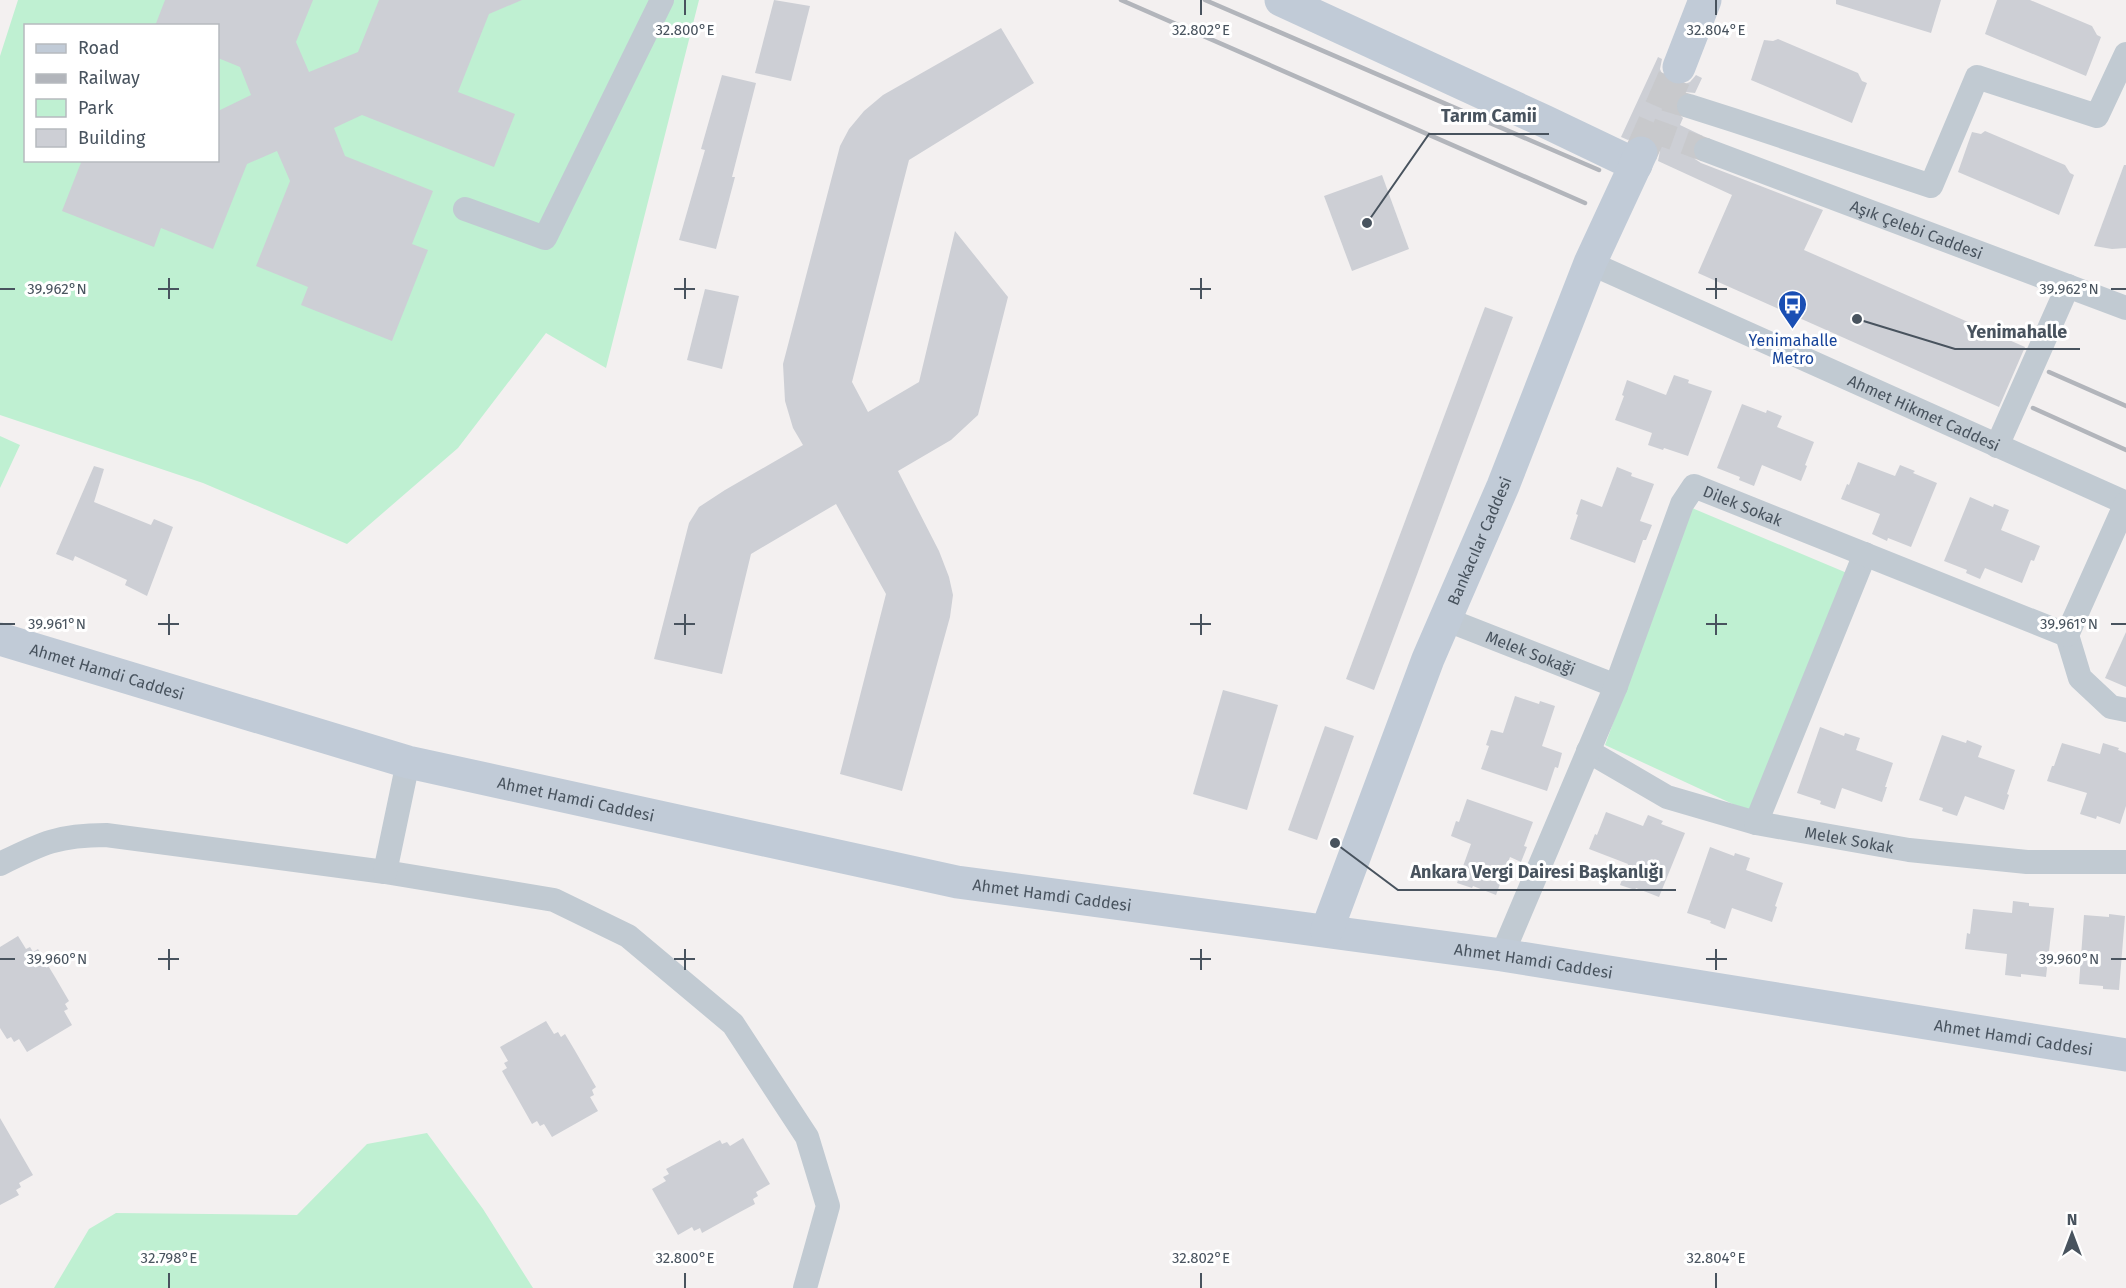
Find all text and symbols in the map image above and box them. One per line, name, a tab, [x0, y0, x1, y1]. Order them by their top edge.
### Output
text: 32.800°E	[655, 21, 715, 39]
text: 32.802°E	[1172, 21, 1230, 39]
text: 32.804°E	[1687, 21, 1745, 39]
legend	[24, 24, 219, 162]
text: Road	[78, 37, 120, 59]
text: Railway	[78, 67, 140, 89]
text: Park	[78, 97, 114, 119]
callout: Tarım Camii	[1429, 98, 1549, 134]
text: Tarım Camii	[1441, 105, 1537, 127]
text: Building	[78, 127, 146, 149]
street label: Aşık Çelebi Caddesi	[1848, 196, 1985, 263]
text: 39.962°N	[27, 280, 87, 298]
text: 39.962°N	[2039, 280, 2099, 298]
bus stop icon: Yenimahalle Metro	[1777, 288, 1809, 330]
callout: Yenimahalle	[1955, 313, 2080, 349]
text: Yenimahalle	[1966, 321, 2067, 343]
place label: Yenimahalle Metro	[1749, 331, 1837, 368]
street label: Ahmet Hikmet Caddesi	[1845, 370, 2003, 455]
street label: Bankacılar Caddesi	[1443, 474, 1515, 608]
street label: Dilek Sokak	[1701, 481, 1786, 530]
text: 39.961°N	[28, 615, 86, 633]
text: 39.961°N	[2040, 615, 2098, 633]
street label: Melek Sokaği	[1483, 626, 1578, 679]
street label: Ahmet Hamdi Caddesi	[28, 639, 187, 704]
street label: Ahmet Hamdi Caddesi	[496, 772, 656, 825]
street label: Melek Sokak	[1803, 822, 1896, 857]
callout: Ankara Vergi Dairesi Başkanlığı	[1398, 854, 1676, 890]
text: Ankara Vergi Dairesi Başkanlığı	[1409, 861, 1664, 883]
street label: Ahmet Hamdi Caddesi	[971, 875, 1133, 915]
street label: Ahmet Hamdi Caddesi	[1453, 939, 1614, 982]
text: 39.960°N	[27, 950, 87, 968]
text: 39.960°N	[2039, 950, 2099, 968]
street label: Ahmet Hamdi Caddesi	[1933, 1015, 2094, 1059]
north arrow	[2042, 1204, 2102, 1264]
text: N	[2067, 1210, 2077, 1229]
text: 32.798°E	[141, 1249, 197, 1267]
text: 32.800°E	[655, 1249, 715, 1267]
text: 32.802°E	[1172, 1249, 1230, 1267]
text: 32.804°E	[1687, 1249, 1745, 1267]

